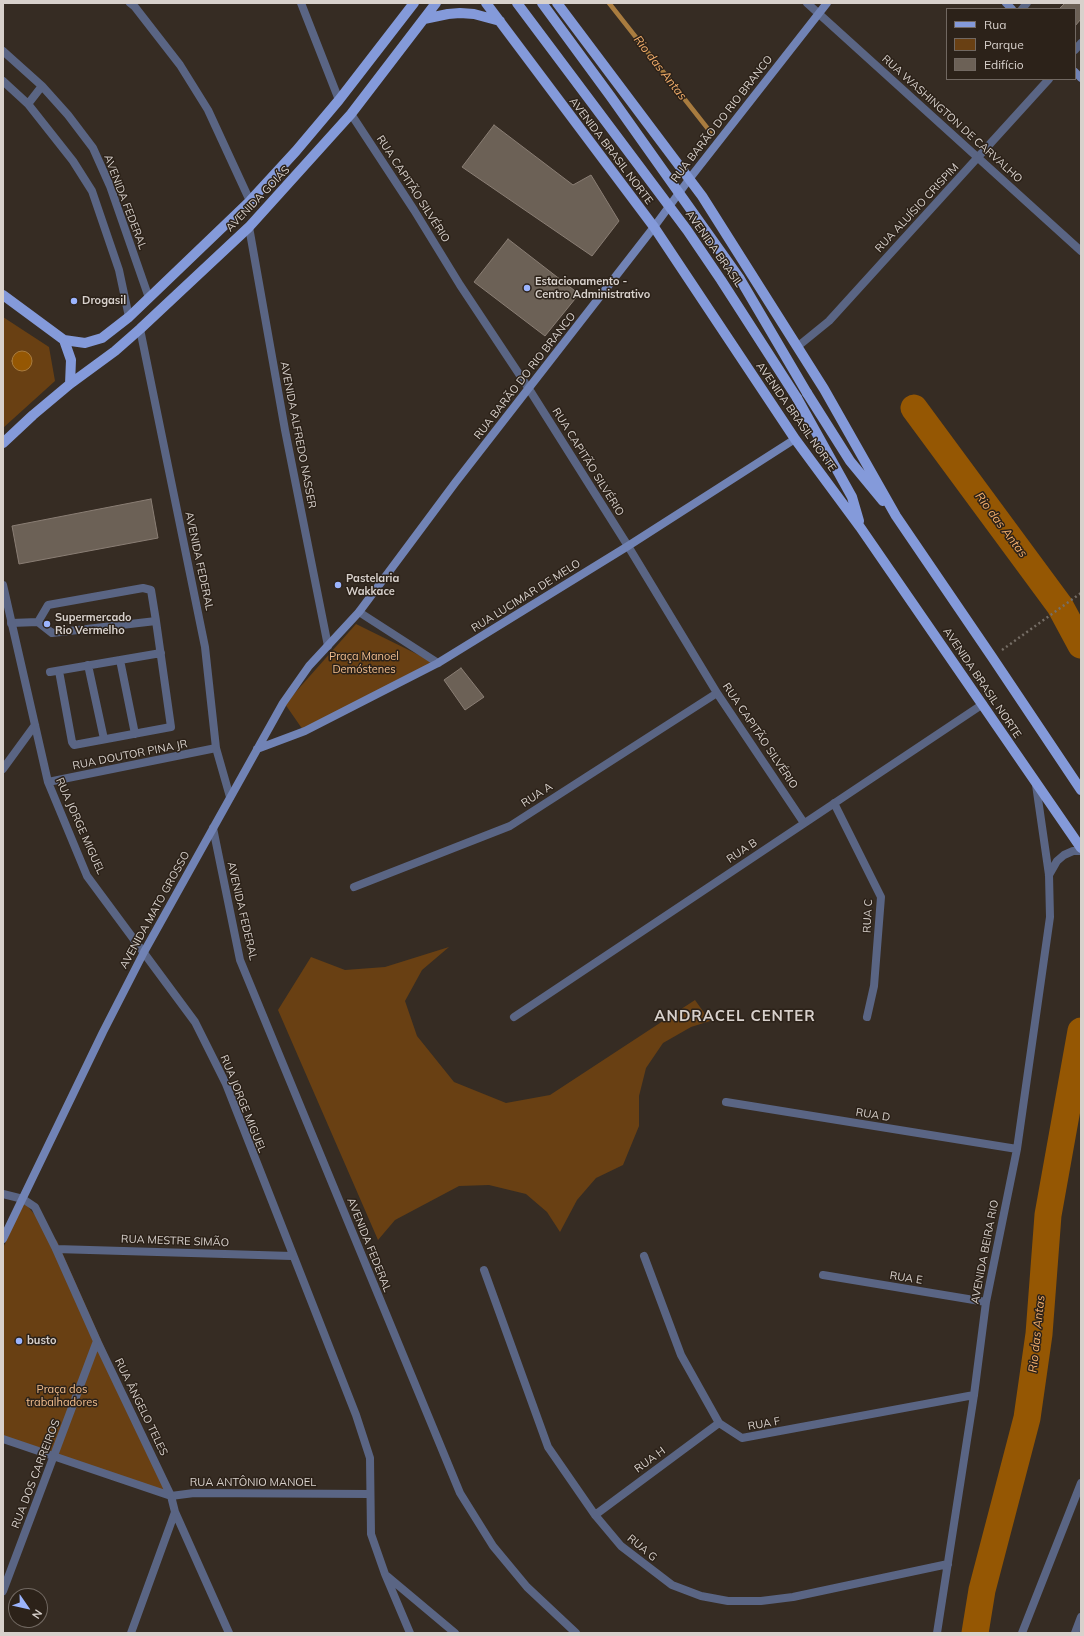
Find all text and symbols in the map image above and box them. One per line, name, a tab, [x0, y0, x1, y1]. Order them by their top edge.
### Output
legend	[946, 8, 1076, 80]
text: Rua	[984, 17, 1006, 32]
water label: Rio das Antas	[630, 33, 690, 103]
text: Parque	[984, 37, 1024, 52]
street label: RUA WASHINGTON DE CARVALHO	[879, 52, 1025, 186]
street label: RUA BARÃO DO RIO BRANCO	[668, 53, 776, 185]
text: Edifício	[984, 57, 1024, 72]
street label: AVENIDA BRASIL NORTE	[566, 95, 656, 207]
street label: RUA CAPITÃO SILVÉRIO	[373, 133, 453, 245]
street label: AVENIDA FEDERAL	[101, 153, 149, 251]
street label: RUA ALUÍSIO CRISPIM	[872, 161, 962, 255]
street label: AVENIDA GOIÁS	[223, 163, 293, 235]
street label: AVENIDA BRASIL	[683, 208, 745, 290]
place label: Estacionamento - Centro Administrativo	[535, 275, 650, 301]
marker: Estacionamento - Centro Administrativo	[522, 283, 532, 293]
place label: Drogasil	[82, 294, 126, 308]
marker: Drogasil	[69, 296, 79, 306]
street label: RUA BARÃO DO RIO BRANCO	[471, 310, 579, 442]
street label: AVENIDA ALFREDO NASSER	[277, 360, 319, 510]
street label: AVENIDA BRASIL NORTE	[753, 360, 839, 474]
street label: RUA CAPITÃO SILVÉRIO	[549, 406, 627, 518]
water label: Rio das Antas	[972, 490, 1030, 560]
street label: AVENIDA FEDERAL	[182, 510, 216, 612]
street label: RUA LUCIMAR DE MELO	[469, 557, 583, 635]
place label: Pastelaria Wakkace	[346, 572, 399, 598]
marker: Pastelaria Wakkace	[333, 580, 343, 590]
place label: Supermercado Rio Vermelho	[55, 611, 132, 637]
marker: Supermercado Rio Vermelho	[42, 619, 52, 629]
street label: AVENIDA BRASIL NORTE	[940, 625, 1024, 741]
park label: Praça Manoel Demóstenes	[329, 650, 399, 676]
street label: RUA CAPITÃO SILVÉRIO	[720, 681, 800, 791]
street label: RUA DOUTOR PINA JR	[71, 737, 189, 773]
street label: RUA JORGE MIGUEL	[53, 776, 107, 876]
street label: RUA A	[519, 780, 555, 810]
street label: RUA B	[724, 836, 760, 866]
street label: AVENIDA MATO GROSSO	[117, 849, 193, 971]
street label: AVENIDA FEDERAL	[224, 860, 260, 962]
street label: RUA C	[861, 899, 875, 933]
district label: ANDRACEL CENTER	[654, 1007, 816, 1025]
street label: RUA JORGE MIGUEL	[217, 1053, 269, 1155]
street label: RUA D	[855, 1106, 891, 1124]
street label: AVENIDA FEDERAL	[344, 1196, 394, 1294]
street label: AVENIDA BEIRA RIO	[968, 1199, 1002, 1305]
street label: RUA MESTRE SIMÃO	[121, 1233, 229, 1249]
street label: RUA E	[889, 1269, 923, 1287]
water label: Rio das Antas	[1026, 1295, 1048, 1373]
place label: busto	[27, 1334, 56, 1348]
marker: busto	[14, 1336, 24, 1346]
street label: RUA ÂNGELO TELES	[112, 1356, 170, 1458]
park label: Praça dos trabalhadores	[26, 1383, 98, 1409]
street label: RUA F	[747, 1415, 781, 1433]
street label: RUA DOS CARREIROS	[9, 1418, 63, 1530]
street label: RUA H	[632, 1444, 668, 1476]
street label: RUA ANTÔNIO MANOEL	[190, 1476, 316, 1490]
street label: RUA G	[625, 1532, 659, 1564]
north arrow	[8, 1588, 48, 1628]
text: N	[29, 1607, 45, 1622]

